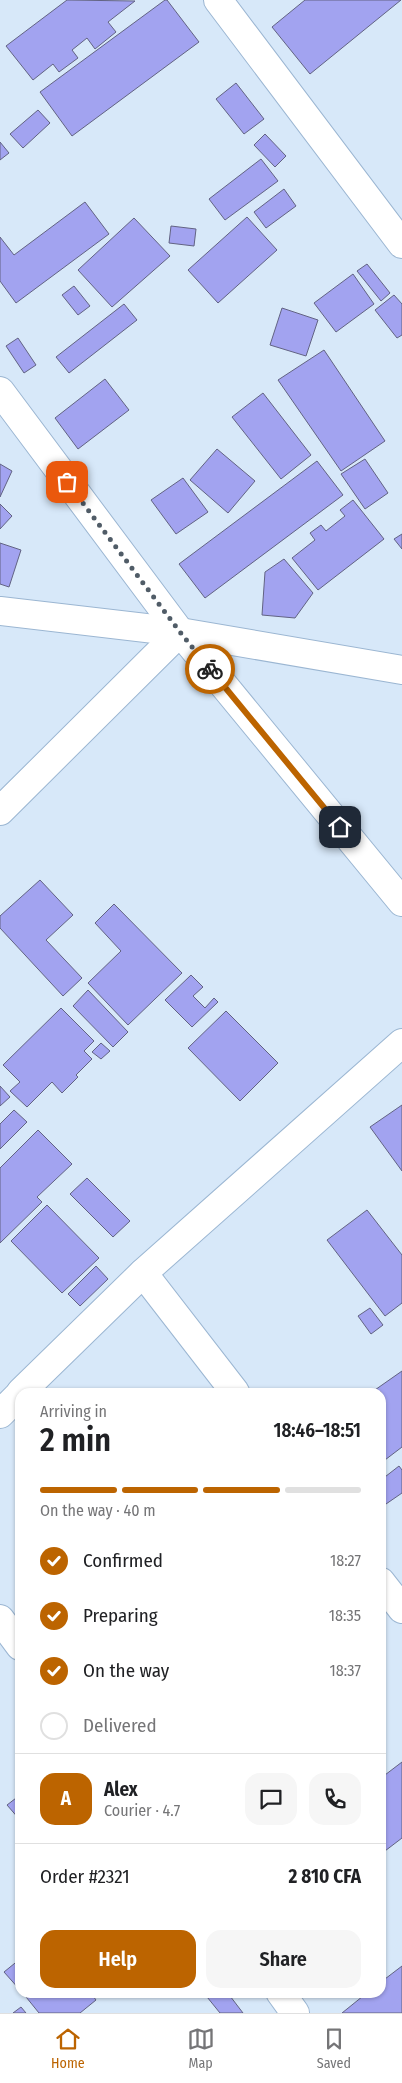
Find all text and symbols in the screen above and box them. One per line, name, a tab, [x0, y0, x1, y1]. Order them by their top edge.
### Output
pin	[46, 461, 88, 503]
icon: bag	[53, 468, 81, 496]
courier	[185, 644, 235, 694]
icon: bike	[196, 655, 224, 683]
pin	[319, 806, 361, 848]
icon: home	[326, 813, 354, 841]
text: Arriving in	[40, 1402, 107, 1421]
text: 18:46–18:51	[273, 1419, 361, 1442]
text: 2 min	[40, 1421, 111, 1459]
text: On the way · 40 m	[40, 1501, 156, 1520]
icon: check	[40, 1547, 68, 1575]
text: Confirmed	[83, 1549, 163, 1572]
text: 18:27	[330, 1551, 361, 1570]
icon: check	[40, 1602, 68, 1630]
text: Preparing	[83, 1604, 158, 1627]
text: 18:35	[329, 1606, 361, 1625]
icon: check	[40, 1657, 68, 1685]
text: On the way	[83, 1659, 169, 1682]
text: 18:37	[330, 1661, 361, 1680]
text: Delivered	[83, 1714, 157, 1737]
button: chat	[245, 1773, 297, 1825]
button: phone	[309, 1773, 361, 1825]
text: Alex	[104, 1778, 138, 1801]
text: A	[61, 1787, 71, 1810]
text: Courier · 4.7	[104, 1801, 180, 1820]
text: Order #2321	[40, 1865, 130, 1888]
text: 2 810 CFA	[289, 1865, 361, 1888]
button: Help	[40, 1930, 196, 1988]
button: Share	[206, 1930, 361, 1988]
tab: Home	[51, 2025, 85, 2072]
tab: Map	[187, 2025, 215, 2072]
tab: Saved	[317, 2025, 351, 2072]

